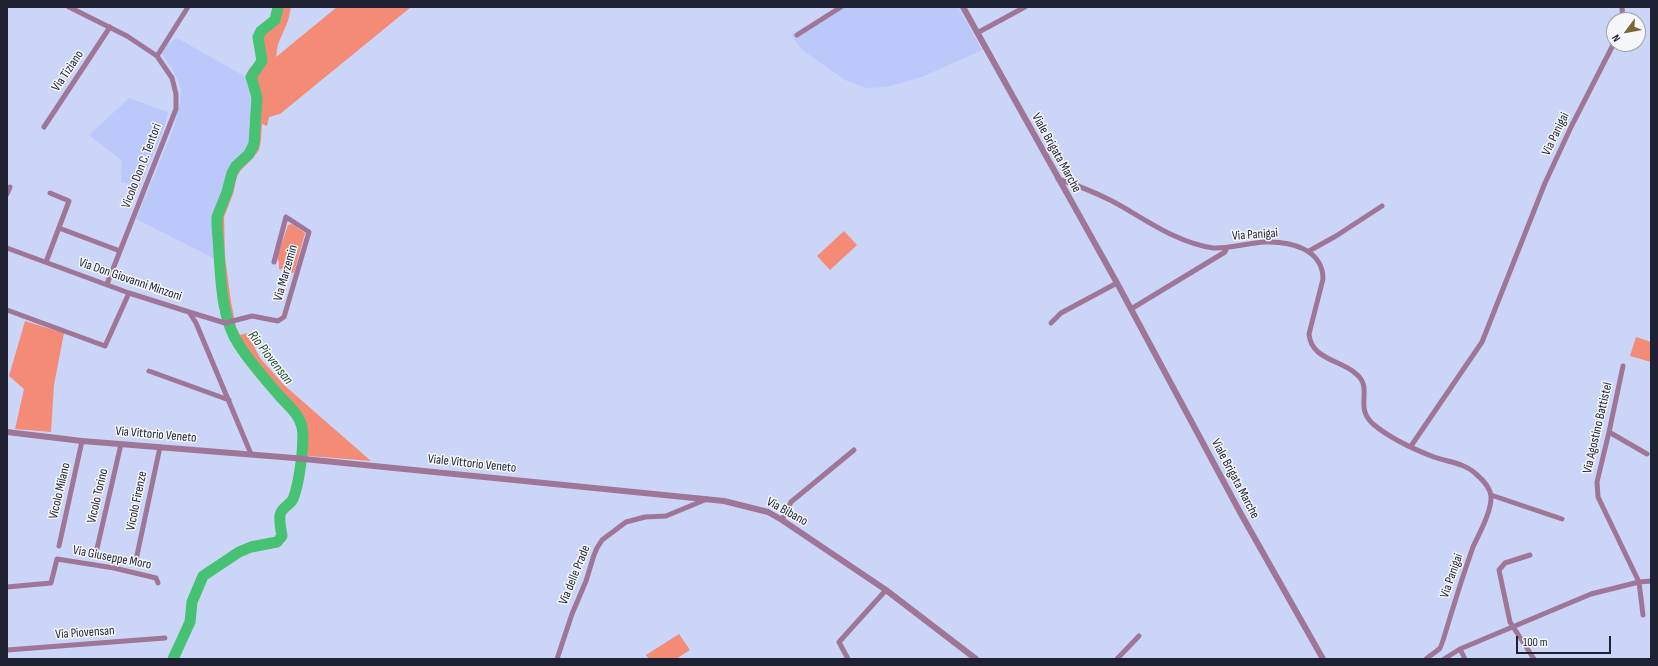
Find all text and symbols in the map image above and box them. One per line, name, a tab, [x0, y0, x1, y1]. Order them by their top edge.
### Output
north arrow	[1606, 12, 1646, 52]
text: N	[1609, 32, 1623, 44]
street label: Via Tiziano	[49, 48, 87, 94]
street label: Via Panigai	[1539, 110, 1573, 158]
street label: Viale Brigata Marche	[1028, 111, 1084, 195]
street label: Vicolo Don C. Tentori	[119, 121, 165, 211]
street label: Via Panigai	[1231, 226, 1279, 244]
street label: Via Marzemin	[271, 243, 301, 303]
street label: Via Don Giovanni Minzoni	[76, 255, 184, 305]
water label: Rio Piovensan	[244, 328, 296, 388]
street label: Via Agostino Battistel	[1580, 381, 1616, 475]
street label: Via Vittorio Veneto	[115, 424, 197, 446]
street label: Viale Brigata Marche	[1207, 436, 1263, 522]
street label: Viale Vittorio Veneto	[427, 452, 517, 476]
street label: Vicolo Milano	[46, 461, 74, 521]
street label: Vicolo Torino	[84, 467, 112, 525]
street label: Vicolo Firenze	[123, 470, 151, 532]
street label: Via Bibano	[764, 494, 810, 530]
street label: Via Giuseppe Moro	[71, 543, 153, 573]
street label: Via delle Prade	[556, 543, 594, 607]
street label: Via Panigai	[1437, 552, 1467, 600]
street label: Via Piovensan	[55, 623, 115, 643]
scale bar	[1518, 628, 1613, 654]
text: 100 m	[1523, 635, 1548, 650]

